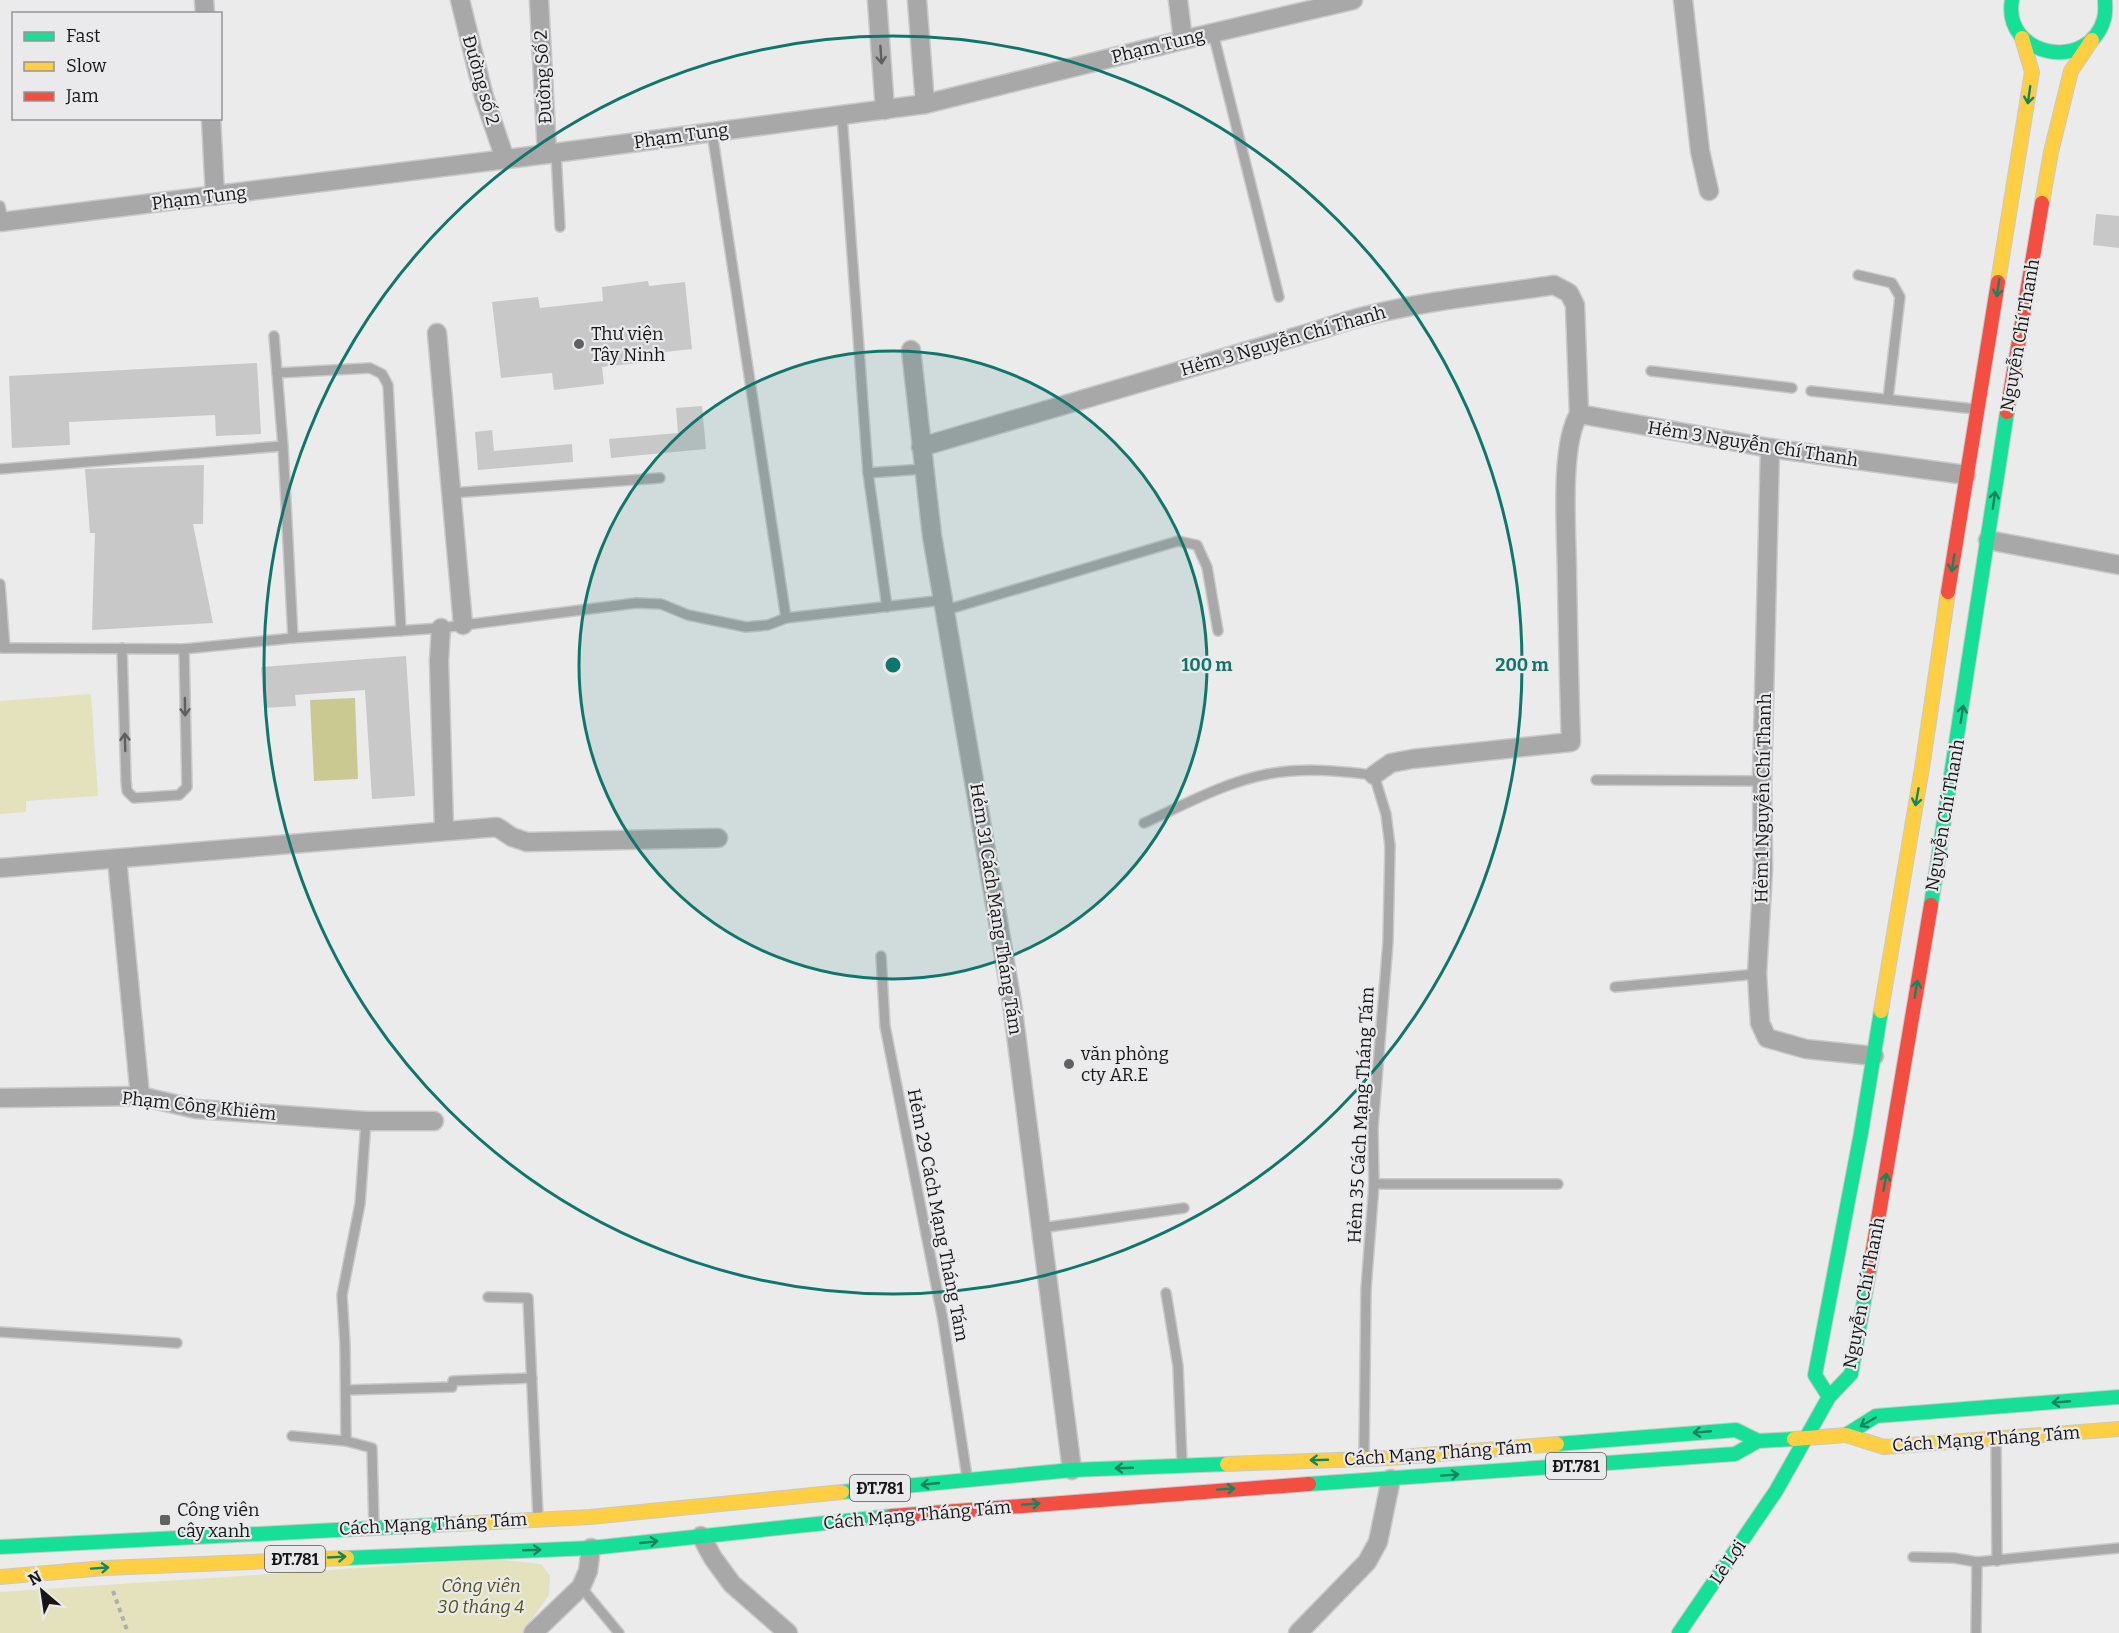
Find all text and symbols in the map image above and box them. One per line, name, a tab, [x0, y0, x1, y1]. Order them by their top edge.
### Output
legend	[12, 12, 222, 120]
street label: Phạm Tung	[1109, 24, 1207, 68]
text: Fast	[66, 25, 101, 47]
street label: Đường Số 2	[530, 30, 556, 124]
street label: Đường số 2	[458, 33, 504, 127]
one-way arrow	[876, 44, 887, 64]
text: Slow	[66, 55, 107, 77]
text: Jam	[65, 85, 99, 107]
one-way arrow	[2023, 85, 2034, 104]
street label: Phạm Tung	[632, 118, 730, 154]
street label: Phạm Tung	[150, 181, 248, 215]
street label: Nguyễn Chí Thanh	[1996, 257, 2044, 413]
one-way arrow	[1992, 277, 2003, 297]
street label: Hẻm 3 Nguyễn Chí Thanh	[1178, 301, 1388, 381]
place label: Thư viện Tây Ninh	[591, 323, 665, 366]
marker: Thư viện Tây Ninh	[572, 337, 586, 351]
street label: Hẻm 3 Nguyễn Chí Thanh	[1646, 417, 1860, 471]
one-way arrow	[1989, 491, 2000, 511]
one-way arrow	[1948, 553, 1959, 572]
text: 100 m	[1181, 654, 1233, 676]
text: 200 m	[1495, 654, 1549, 676]
centre of rings	[883, 655, 903, 675]
street label: Hẻm 1 Nguyễn Chí Thanh	[1750, 693, 1776, 903]
one-way arrow	[179, 697, 191, 717]
one-way arrow	[1957, 705, 1968, 724]
one-way arrow	[119, 733, 131, 753]
street label: Nguyễn Chí Thanh	[1921, 737, 1969, 893]
street label: Hẻm 31 Cách Mạng Tháng Tám	[965, 782, 1027, 1036]
one-way arrow	[1912, 787, 1923, 807]
one-way arrow	[1911, 980, 1922, 1000]
street label: Hẻm 35 Cách Mạng Tháng Tám	[1343, 986, 1379, 1244]
place label: văn phòng cty AR.E	[1080, 1043, 1169, 1086]
marker: văn phòng cty AR.E	[1062, 1057, 1076, 1071]
street label: Phạm Công Khiêm	[121, 1087, 277, 1125]
street label: Hẻm 29 Cách Mạng Tháng Tám	[903, 1087, 973, 1343]
one-way arrow	[1880, 1172, 1891, 1192]
street label: Nguyễn Chí Thanh	[1839, 1215, 1889, 1371]
one-way arrow	[2051, 1396, 2071, 1407]
one-way arrow	[1860, 1416, 1877, 1428]
street label: Cách Mạng Tháng Tám	[1891, 1421, 2081, 1457]
one-way arrow	[1693, 1427, 1712, 1438]
street label: Cách Mạng Tháng Tám	[1343, 1435, 1533, 1471]
road number: ĐT.781	[1546, 1453, 1606, 1479]
one-way arrow	[1310, 1455, 1330, 1466]
one-way arrow	[1115, 1462, 1135, 1474]
one-way arrow	[1439, 1469, 1459, 1480]
road number: ĐT.781	[850, 1475, 910, 1501]
one-way arrow	[921, 1479, 940, 1490]
one-way arrow	[1215, 1483, 1235, 1494]
street label: Cách Mạng Tháng Tám	[822, 1496, 1012, 1534]
place label: Công viên cây xanh	[177, 1499, 260, 1542]
one-way arrow	[1021, 1499, 1041, 1510]
street label: Cách Mạng Tháng Tám	[338, 1508, 528, 1540]
marker: Công viên cây xanh	[158, 1513, 172, 1527]
one-way arrow	[639, 1536, 659, 1547]
street label: Lê Lợi	[1705, 1536, 1751, 1588]
one-way arrow	[521, 1544, 541, 1556]
road number: ĐT.781	[265, 1546, 325, 1572]
one-way arrow	[326, 1552, 346, 1563]
north arrow	[12, 1561, 72, 1621]
one-way arrow	[90, 1563, 110, 1574]
text: N	[25, 1567, 45, 1590]
park label: Công viên 30 tháng 4	[438, 1575, 524, 1618]

